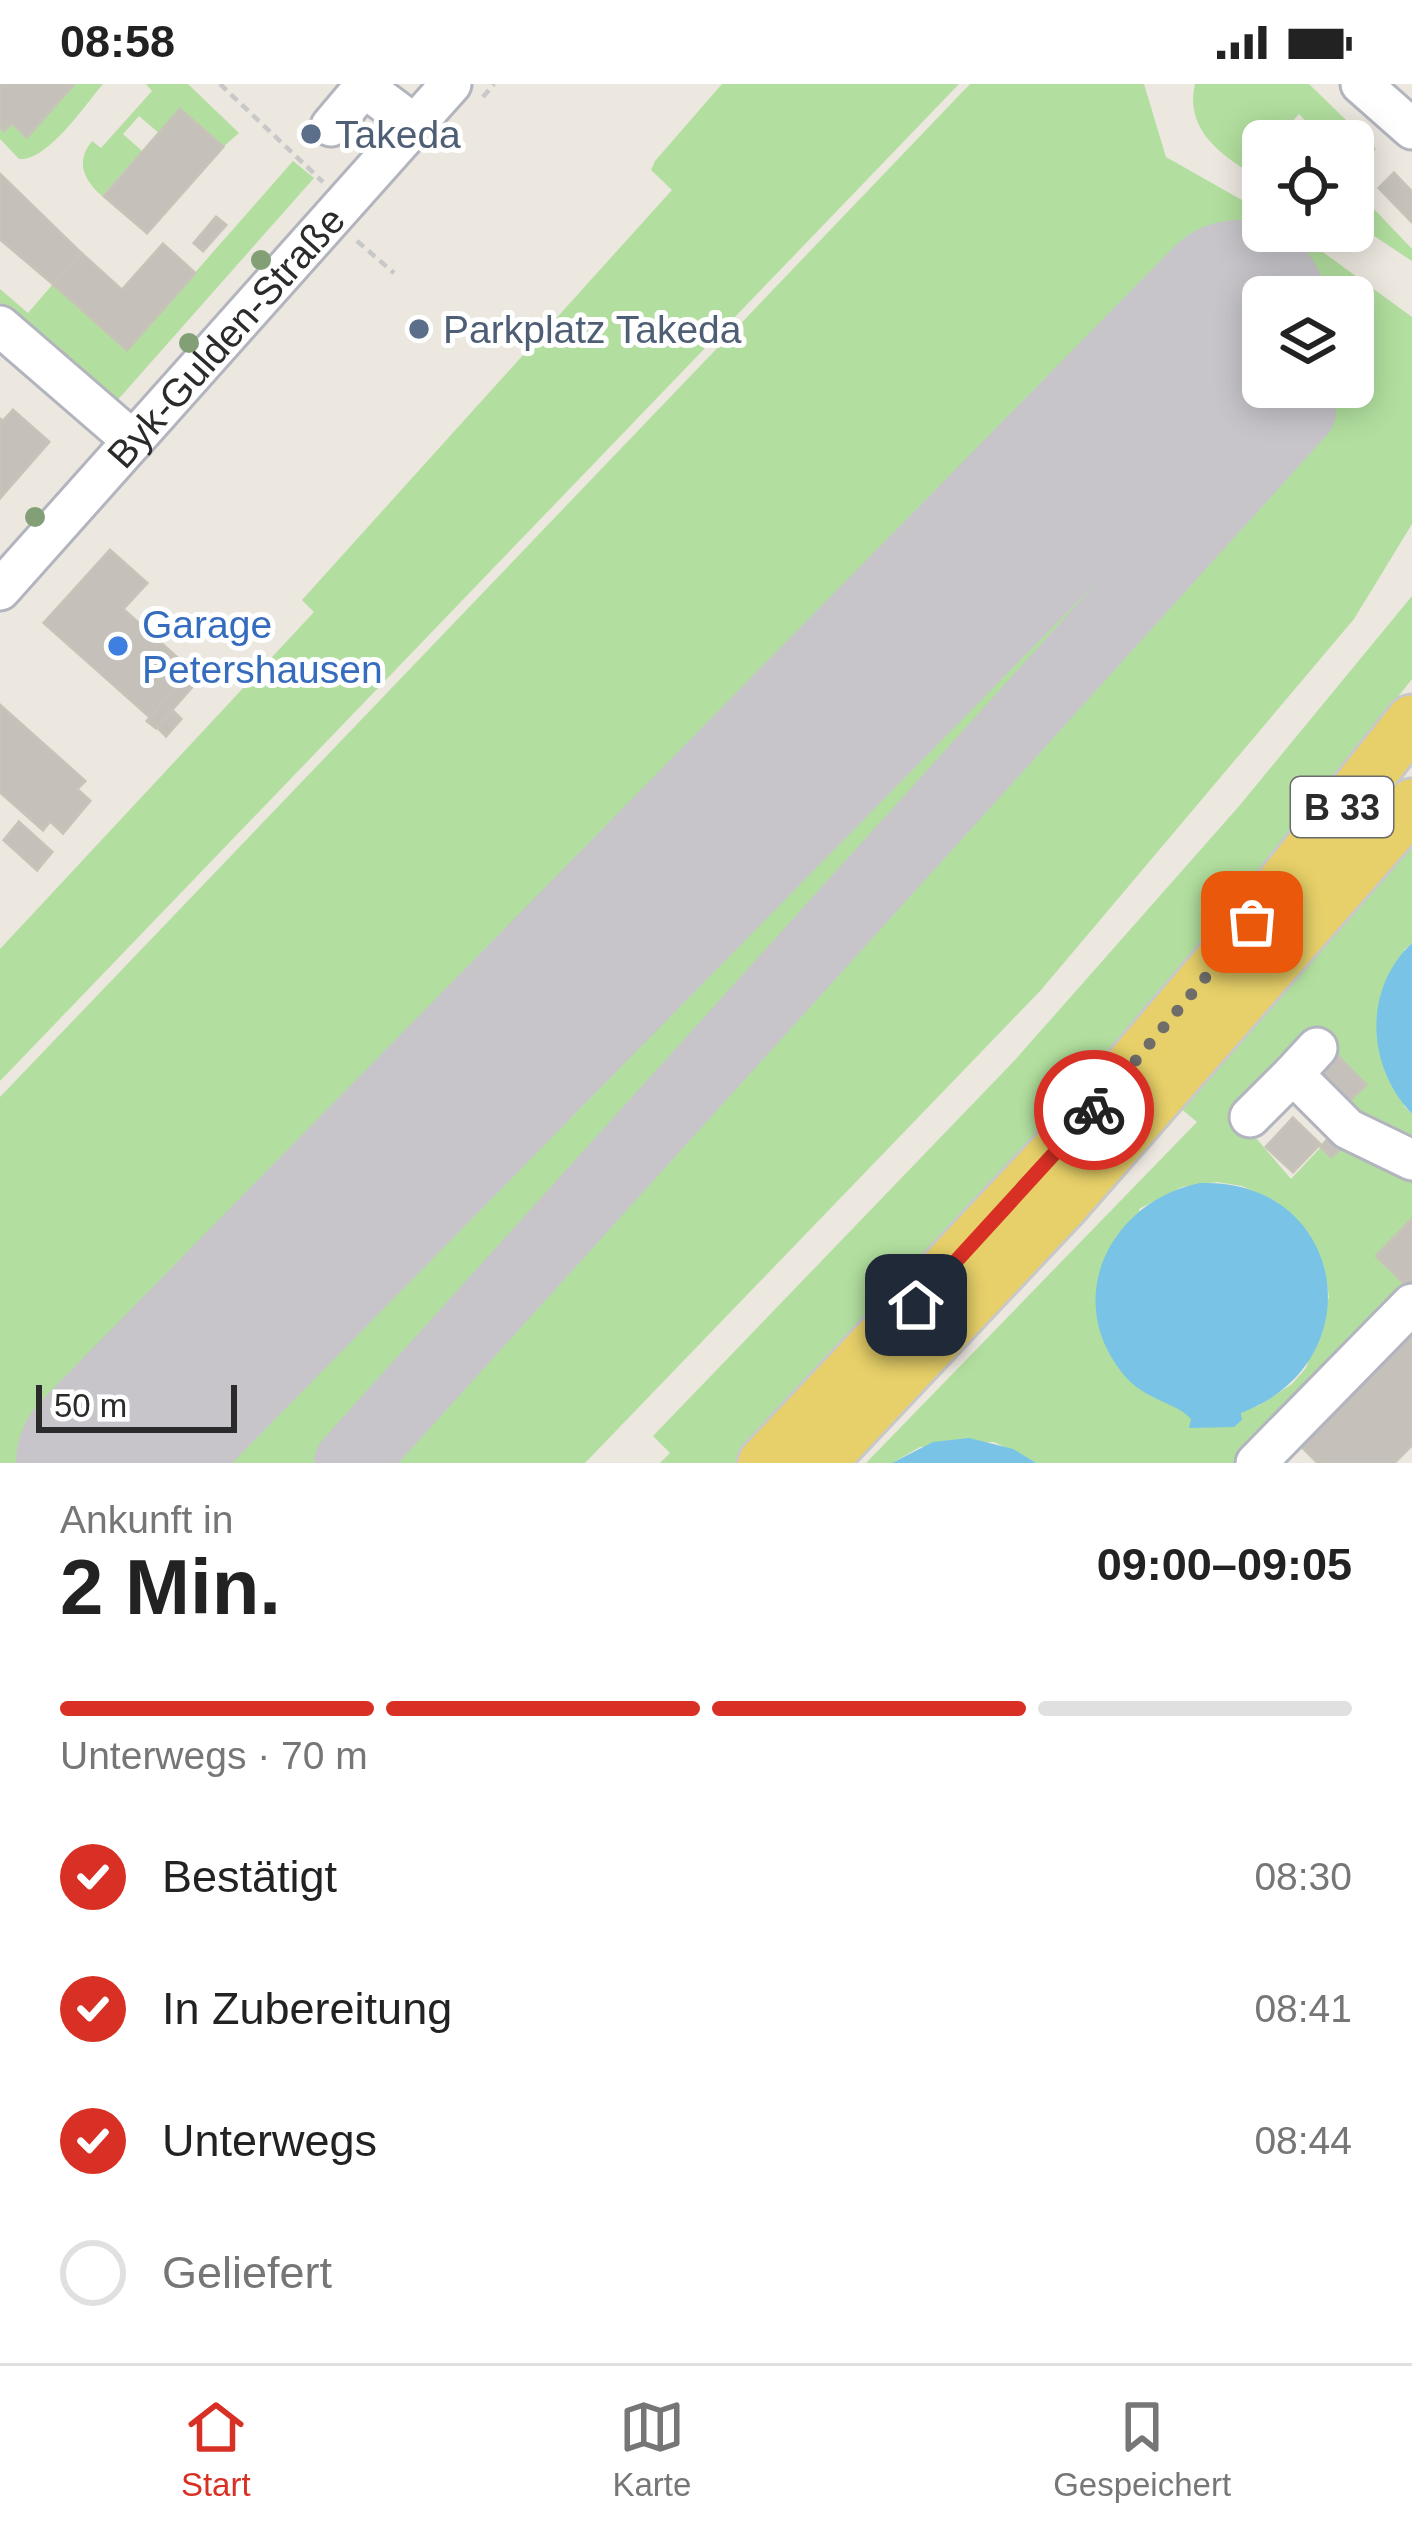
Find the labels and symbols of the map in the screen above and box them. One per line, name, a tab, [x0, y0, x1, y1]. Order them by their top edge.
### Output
place label: Takeda	[335, 113, 461, 156]
marker: Takeda	[298, 121, 324, 147]
street label: Byk-Gulden-Straße	[98, 198, 353, 476]
place label: Parkplatz Takeda	[443, 308, 742, 351]
marker: Parkplatz Takeda	[406, 316, 432, 342]
place label: Garage Petershausen	[142, 603, 383, 691]
marker: Garage Petershausen	[105, 633, 131, 659]
road number: B 33	[1291, 777, 1393, 837]
pin	[1201, 871, 1303, 973]
courier	[1034, 1050, 1154, 1170]
pin	[865, 1254, 967, 1356]
scale bar	[36, 1379, 237, 1432]

